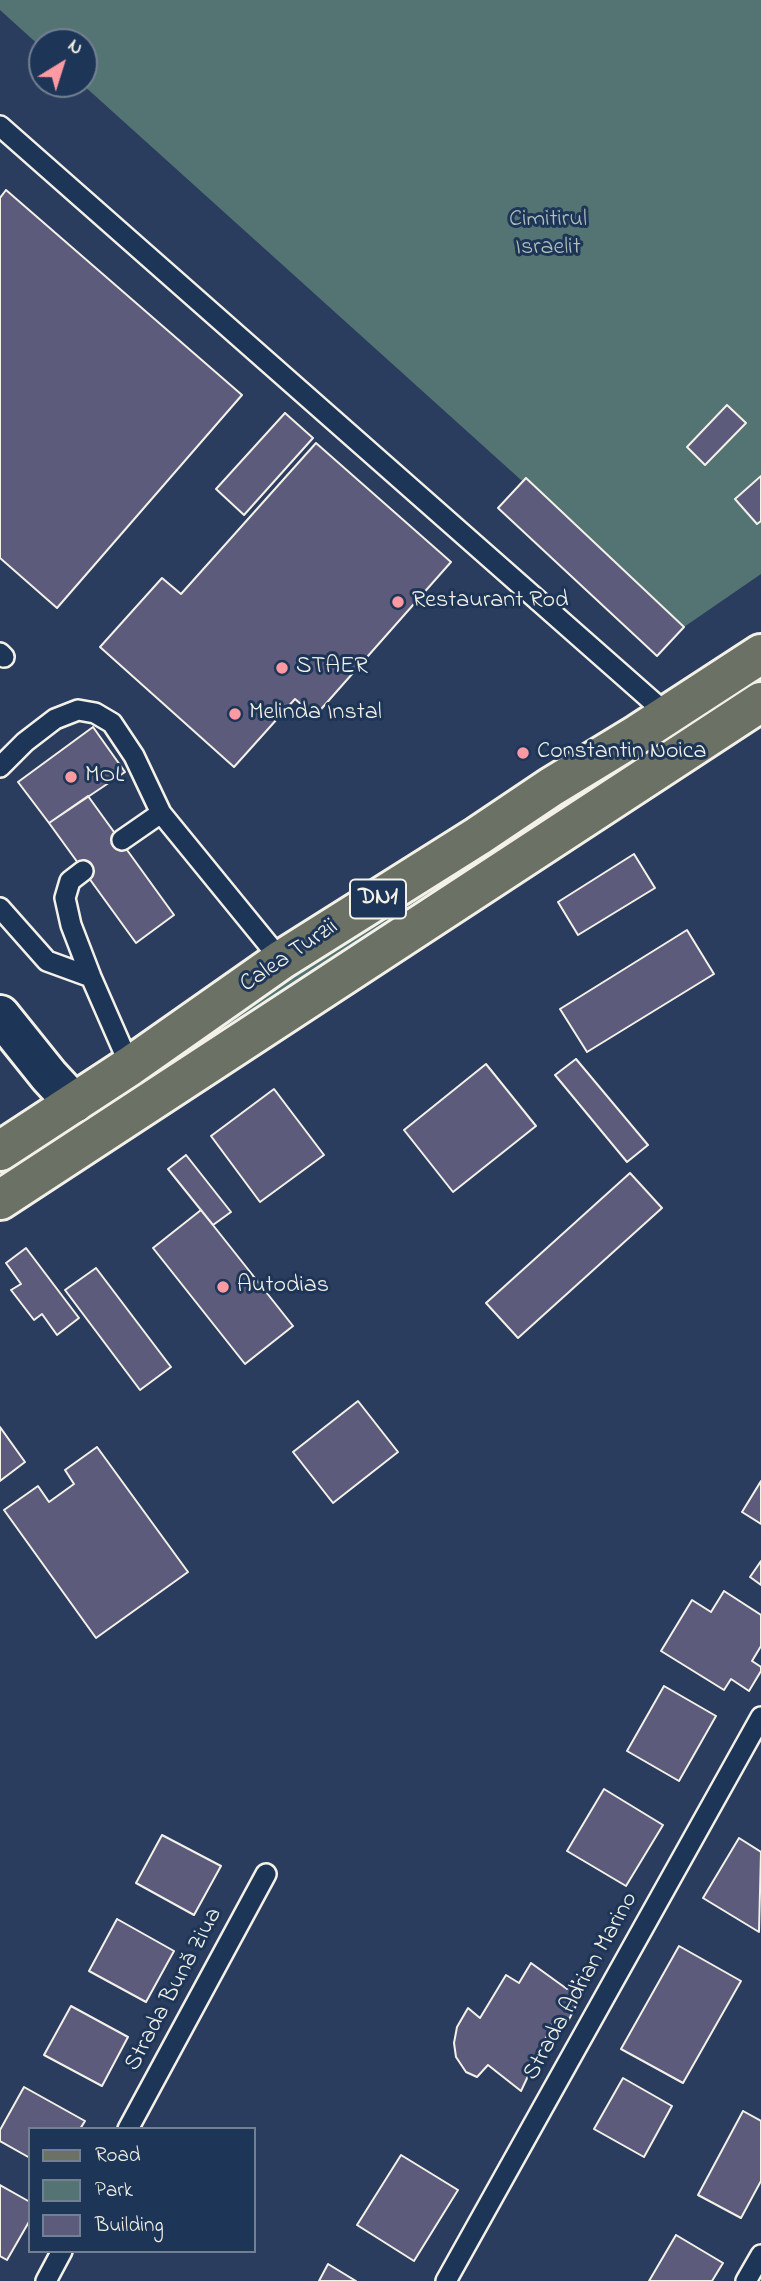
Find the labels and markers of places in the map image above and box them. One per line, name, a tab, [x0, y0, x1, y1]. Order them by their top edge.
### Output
place label: Restaurant Rod	[412, 588, 568, 616]
marker: Restaurant Rod	[390, 594, 406, 610]
place label: STAER	[296, 654, 368, 682]
marker: STAER	[274, 660, 290, 676]
place label: Melinda Instal	[249, 700, 382, 728]
marker: Melinda Instal	[227, 706, 243, 722]
place label: Constantin Noica	[537, 739, 706, 767]
marker: Constantin Noica	[515, 745, 531, 761]
place label: MOL	[85, 763, 124, 791]
marker: MOL	[63, 769, 79, 785]
place label: Autodias	[237, 1273, 329, 1301]
marker: Autodias	[215, 1279, 231, 1295]

